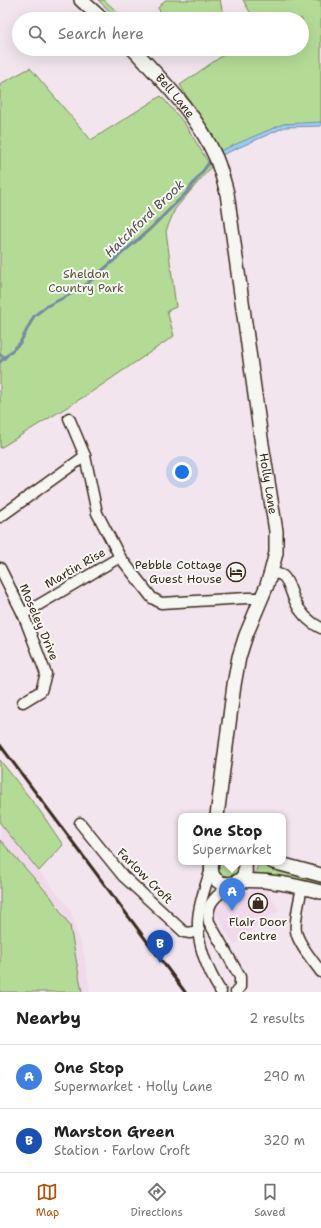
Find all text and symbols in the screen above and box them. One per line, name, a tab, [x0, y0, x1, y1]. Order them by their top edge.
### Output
search box	[12, 12, 309, 56]
icon: search	[26, 23, 48, 45]
text: Search here	[58, 24, 144, 44]
street label: Bell Lane	[152, 70, 198, 121]
water label: Hatchford Brook	[101, 176, 188, 261]
park label: Sheldon Country Park	[48, 266, 124, 296]
street label: Holly Lane	[256, 452, 281, 516]
your location	[172, 462, 192, 482]
street label: Martin Rise	[42, 544, 108, 592]
place label: Pebble Cottage Guest House	[135, 557, 222, 587]
hotel icon: Pebble Cottage Guest House	[225, 561, 247, 583]
street label: Moseley Drive	[16, 581, 62, 663]
popup	[178, 813, 286, 865]
text: One Stop	[192, 821, 262, 841]
text: Supermarket	[192, 841, 272, 858]
street label: Farlow Croft	[114, 845, 176, 907]
pin: A	[219, 878, 245, 911]
shop icon: Flair Door Centre	[247, 892, 269, 914]
place label: Flair Door Centre	[229, 914, 287, 944]
pin: B	[147, 930, 173, 963]
text: Nearby	[16, 1007, 81, 1029]
text: 2 results	[249, 1010, 305, 1027]
text: One Stop	[54, 1058, 124, 1078]
text: A	[24, 1068, 34, 1085]
text: 290 m	[263, 1068, 305, 1085]
text: Supermarket · Holly Lane	[54, 1078, 213, 1095]
text: Marston Green	[54, 1122, 174, 1142]
text: B	[25, 1132, 33, 1149]
text: 320 m	[263, 1132, 305, 1149]
text: Station · Farlow Croft	[54, 1142, 190, 1159]
tab: Map	[36, 1181, 59, 1220]
tab: Directions	[130, 1181, 183, 1220]
tab: Saved	[254, 1181, 285, 1220]

